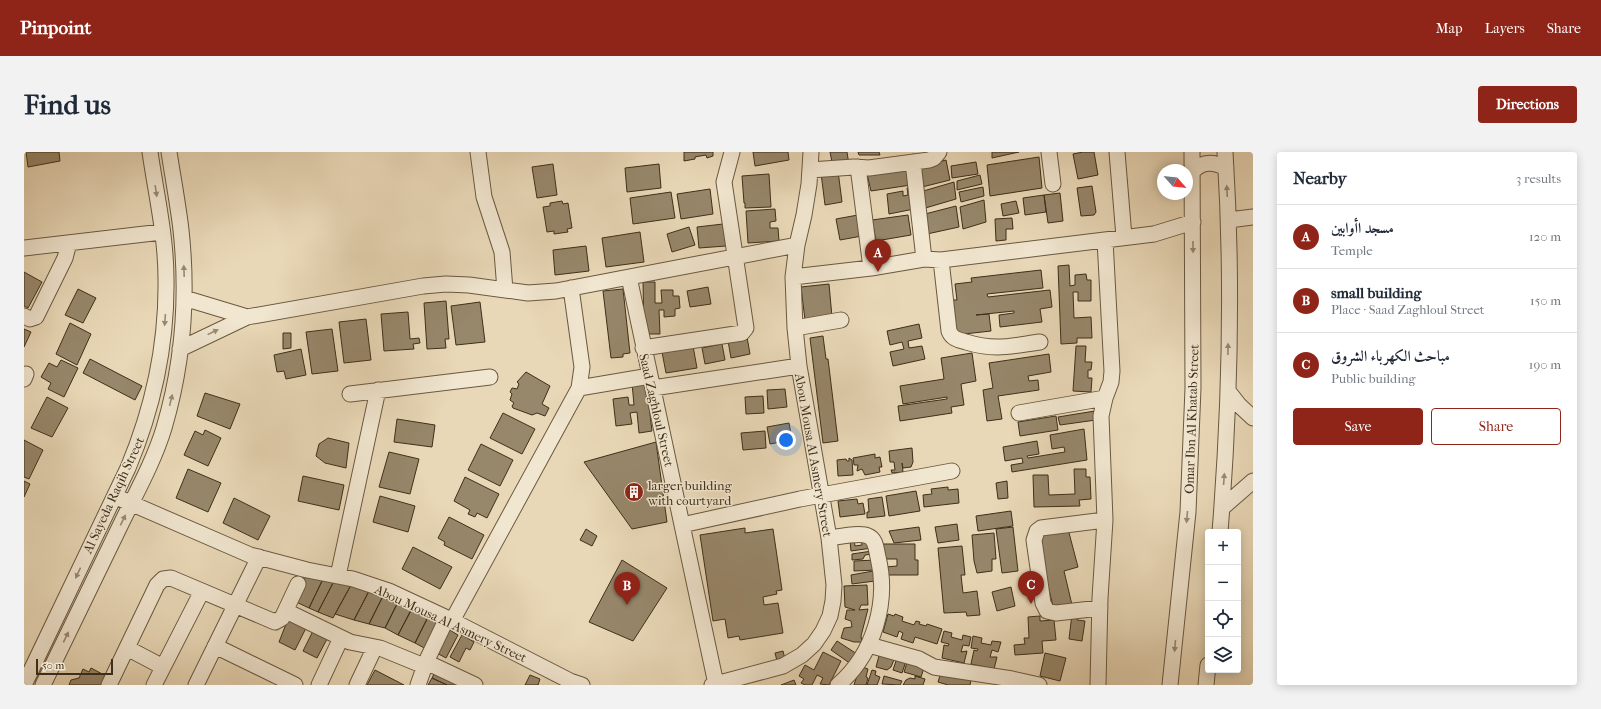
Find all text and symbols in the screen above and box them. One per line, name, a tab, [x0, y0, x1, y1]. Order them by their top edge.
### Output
text: Pinpoint	[20, 17, 91, 39]
text: Map	[1436, 20, 1463, 37]
text: Layers	[1485, 20, 1525, 37]
text: Share	[1547, 20, 1581, 37]
button: Directions	[1478, 86, 1577, 123]
text: Find us	[24, 88, 111, 121]
north arrow	[1157, 164, 1193, 200]
text: Nearby	[1293, 168, 1347, 188]
text: 3 results	[1516, 171, 1561, 186]
one-way arrow	[153, 184, 159, 197]
one-way arrow	[1224, 185, 1231, 197]
text: مسجد اأوابين	[1331, 219, 1394, 237]
text: A	[1302, 229, 1310, 244]
text: 120 m	[1529, 229, 1561, 244]
pin: A	[865, 239, 891, 272]
one-way arrow	[1190, 241, 1196, 254]
text: Temple	[1331, 243, 1373, 258]
one-way arrow	[180, 265, 187, 277]
text: small building	[1331, 284, 1422, 302]
text: B	[1302, 293, 1310, 308]
text: 150 m	[1530, 293, 1561, 308]
text: Place · Saad Zaghloul Street	[1331, 302, 1485, 317]
one-way arrow	[161, 314, 168, 326]
one-way arrow	[208, 329, 219, 335]
one-way arrow	[1225, 343, 1232, 355]
street label: Omar Ibn Al Khatab Street	[1181, 344, 1202, 494]
text: مباحث الكهرباء الشروق	[1331, 347, 1450, 365]
street label: Saad Zaghloul Street	[636, 352, 677, 469]
text: C	[1302, 357, 1310, 372]
text: 190 m	[1529, 357, 1561, 372]
street label: Abou Mousa Al Asmery Street	[792, 371, 835, 538]
text: Public building	[1331, 371, 1416, 386]
one-way arrow	[168, 394, 174, 406]
button: Save	[1293, 408, 1423, 445]
button: Share	[1431, 408, 1561, 445]
your location	[776, 430, 796, 450]
street label: Al Sayeda Raqih Street	[79, 434, 147, 557]
one-way arrow	[1221, 473, 1228, 485]
place label: larger building with courtyard	[647, 478, 733, 508]
building icon: larger building with courtyard	[623, 481, 645, 503]
one-way arrow	[1184, 511, 1191, 523]
one-way arrow	[120, 514, 126, 526]
map controls	[1205, 529, 1241, 673]
button: +	[1205, 529, 1241, 565]
button: −	[1205, 565, 1241, 601]
one-way arrow	[75, 567, 81, 579]
pin: C	[1018, 571, 1044, 604]
pin: B	[614, 572, 640, 605]
street label: Abou Mousa Al Asmery Street	[372, 581, 529, 665]
button: locate	[1205, 601, 1241, 637]
one-way arrow	[63, 632, 69, 643]
button: layers	[1205, 637, 1241, 673]
one-way arrow	[1171, 640, 1178, 652]
scale bar	[36, 657, 113, 676]
text: 50 m	[42, 659, 64, 672]

